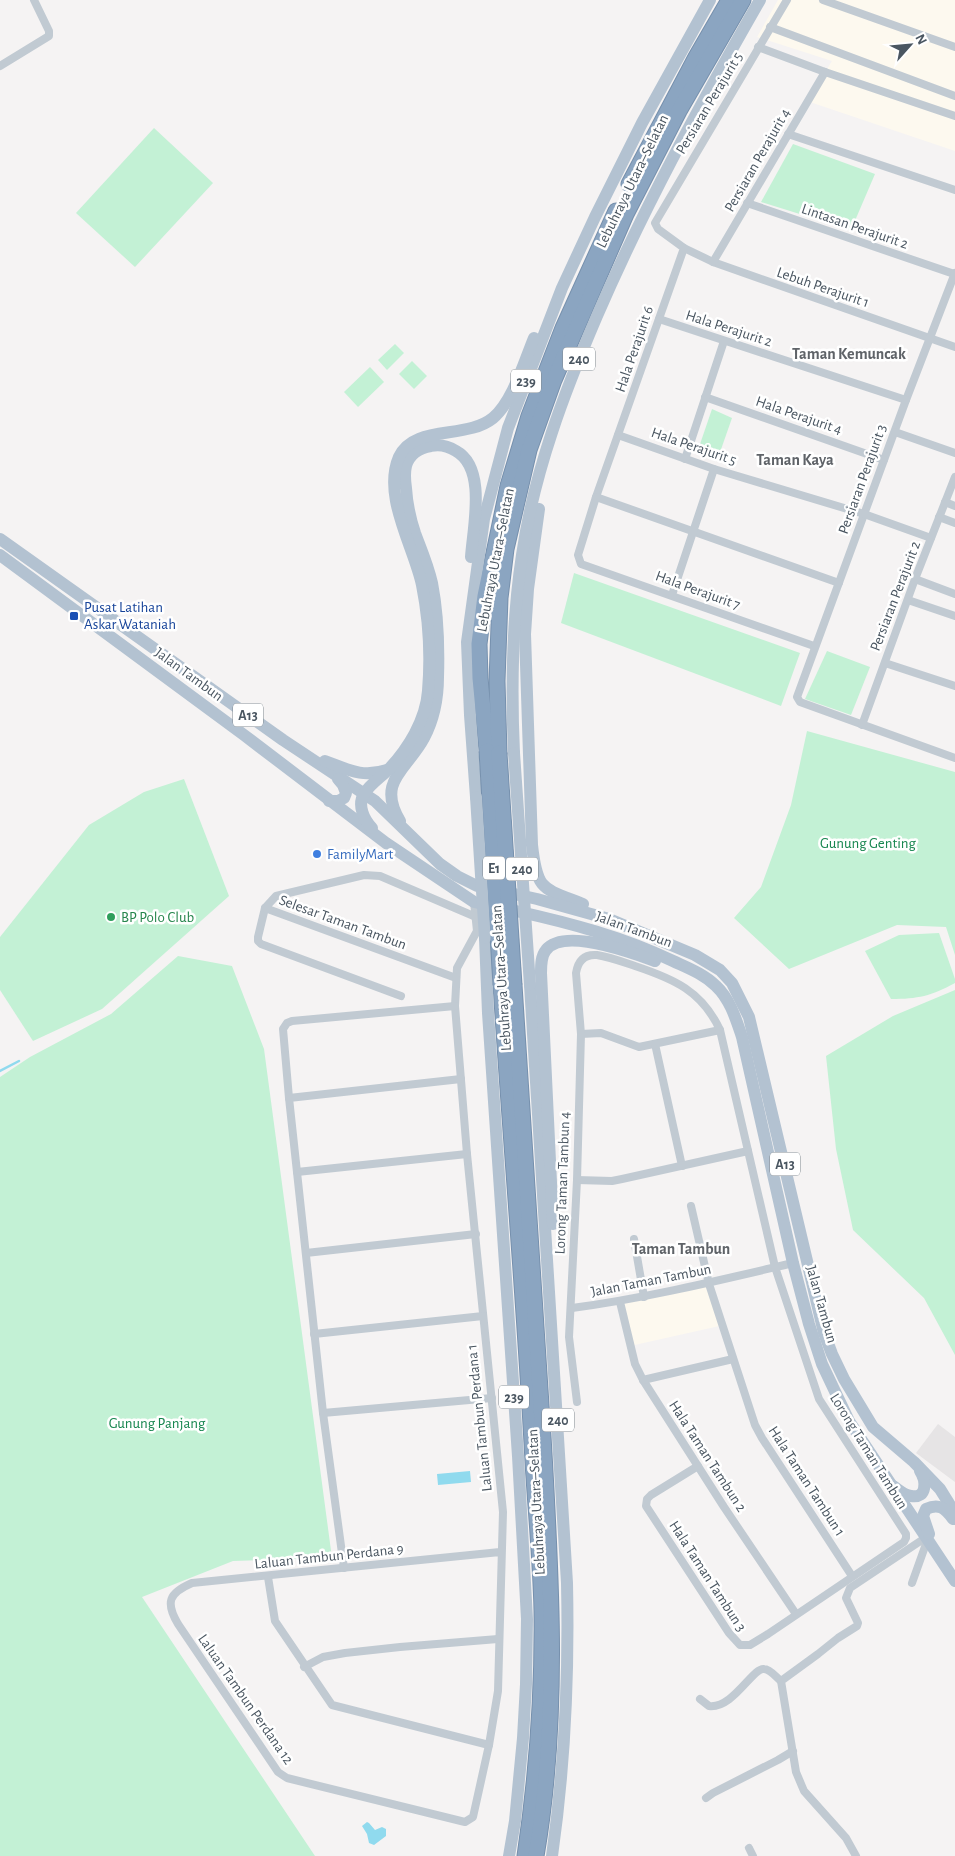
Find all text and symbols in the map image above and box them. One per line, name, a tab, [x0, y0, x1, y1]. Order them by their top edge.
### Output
north arrow	[885, 20, 935, 70]
text: N	[912, 32, 929, 47]
street label: Persiaran Perajurit 5	[673, 50, 746, 157]
street label: Persiaran Perajurit 4	[722, 106, 793, 215]
street label: Lebuhraya Utara–Selatan	[594, 112, 671, 250]
street label: Lintasan Perajurit 2	[800, 201, 910, 252]
street label: Lebuh Perajurit 1	[775, 265, 871, 310]
street label: Hala Perajurit 6	[613, 304, 656, 394]
street label: Hala Perajurit 2	[684, 307, 774, 350]
district label: Taman Kemuncak	[792, 346, 906, 362]
road number: 240	[563, 348, 595, 370]
road number: 239	[511, 370, 541, 392]
street label: Hala Perajurit 4	[754, 394, 844, 437]
street label: Persiaran Perajurit 3	[836, 422, 889, 536]
street label: Hala Perajurit 5	[649, 425, 738, 468]
district label: Taman Kaya	[756, 452, 834, 469]
street label: Lebuhraya Utara–Selatan	[474, 487, 517, 633]
street label: Persiaran Perajurit 2	[868, 539, 923, 653]
street label: Hala Perajurit 7	[653, 568, 742, 613]
place label: Pusat Latihan Askar Wataniah	[84, 600, 176, 632]
marker: Pusat Latihan Askar Wataniah	[68, 610, 80, 622]
street label: Jalan Tambun	[152, 645, 226, 704]
road number: A13	[233, 704, 263, 726]
park label: Gunung Genting	[820, 836, 917, 851]
place label: FamilyMart	[327, 847, 394, 862]
marker: FamilyMart	[311, 848, 323, 860]
road number: E1	[483, 856, 505, 880]
road number: 240	[506, 858, 538, 881]
street label: Selesar Taman Tambun	[277, 892, 408, 952]
street label: Lebuhraya Utara–Selatan	[489, 904, 514, 1051]
street label: Jalan Tambun	[594, 909, 674, 950]
place label: BP Polo Club	[121, 910, 195, 925]
marker: BP Polo Club	[105, 911, 117, 923]
street label: Lorong Taman Tambun 4	[553, 1111, 572, 1255]
road number: A13	[770, 1152, 800, 1176]
district label: Taman Tambun	[632, 1241, 730, 1257]
street label: Jalan Taman Tambun	[590, 1261, 713, 1300]
street label: Jalan Tambun	[803, 1264, 840, 1345]
street label: Laluan Tambun Perdana 1	[464, 1344, 495, 1492]
road number: 239	[499, 1385, 529, 1408]
street label: Lorong Taman Tambun	[827, 1391, 910, 1512]
street label: Hala Taman Tambun 2	[666, 1398, 749, 1515]
road number: 240	[542, 1408, 574, 1432]
park label: Gunung Panjang	[109, 1416, 206, 1431]
street label: Hala Taman Tambun 1	[765, 1424, 848, 1539]
street label: Lebuhraya Utara–Selatan	[525, 1429, 548, 1575]
street label: Hala Taman Tambun 3	[666, 1518, 749, 1634]
street label: Laluan Tambun Perdana 9	[254, 1541, 404, 1572]
street label: Laluan Tambun Perdana 12	[195, 1632, 296, 1767]

